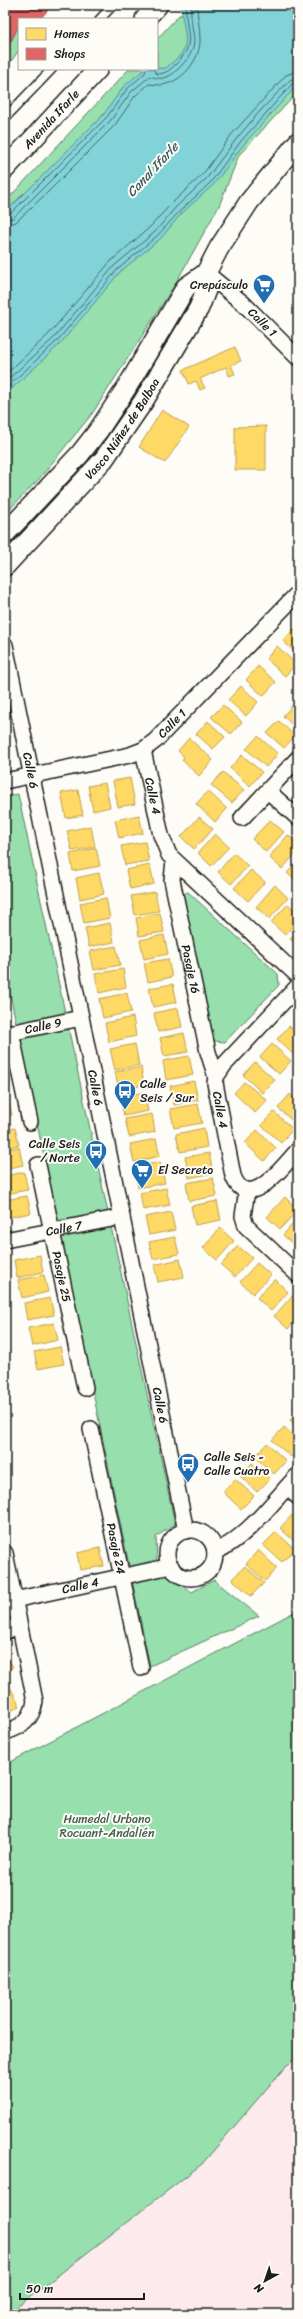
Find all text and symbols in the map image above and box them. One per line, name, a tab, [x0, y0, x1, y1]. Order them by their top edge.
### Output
legend	[18, 18, 158, 70]
text: Homes	[54, 23, 90, 45]
text: Shops	[54, 43, 85, 65]
street label: Avenida Ifarle	[17, 84, 85, 155]
water label: Canal Ifarle	[121, 136, 185, 202]
supermarket icon: Crepúsculo	[251, 272, 277, 305]
place label: Crepúsculo	[190, 274, 248, 296]
street label: Calle 1	[242, 302, 282, 342]
street label: Vasco Núñez de Balboa	[79, 374, 166, 485]
street label: Calle 1	[152, 703, 192, 744]
street label: Calle 6	[16, 750, 45, 791]
street label: Calle 4	[138, 776, 167, 817]
street label: Pasaje 16	[175, 942, 207, 996]
street label: Calle 9	[23, 1011, 64, 1041]
street label: Calle 6	[81, 1068, 110, 1108]
place label: Calle Seis / Sur	[140, 1073, 195, 1109]
bus stop icon: Calle Seis / Sur	[112, 1078, 138, 1111]
street label: Calle 4	[206, 1089, 235, 1131]
place label: Calle Seis / Norte	[29, 1133, 80, 1169]
bus stop icon: Calle Seis / Norte	[83, 1138, 109, 1171]
supermarket icon: El Secreto	[129, 1157, 155, 1190]
place label: El Secreto	[158, 1159, 213, 1181]
street label: Calle 7	[44, 1214, 85, 1243]
street label: Pasaje 25	[45, 1249, 78, 1304]
street label: Calle 6	[146, 1385, 175, 1426]
place label: Calle Seis - Calle Cuatro	[204, 1446, 269, 1482]
bus stop icon: Calle Seis - Calle Cuatro	[175, 1451, 201, 1484]
street label: Pasaje 24	[100, 1521, 132, 1577]
street label: Calle 4	[60, 1571, 101, 1600]
park label: Humedal Urbano Rocuant-Andalién	[60, 1808, 155, 1844]
north arrow	[245, 2261, 285, 2301]
scale bar	[20, 2275, 144, 2301]
text: 50 m	[26, 2278, 53, 2300]
text: N	[250, 2278, 269, 2299]

